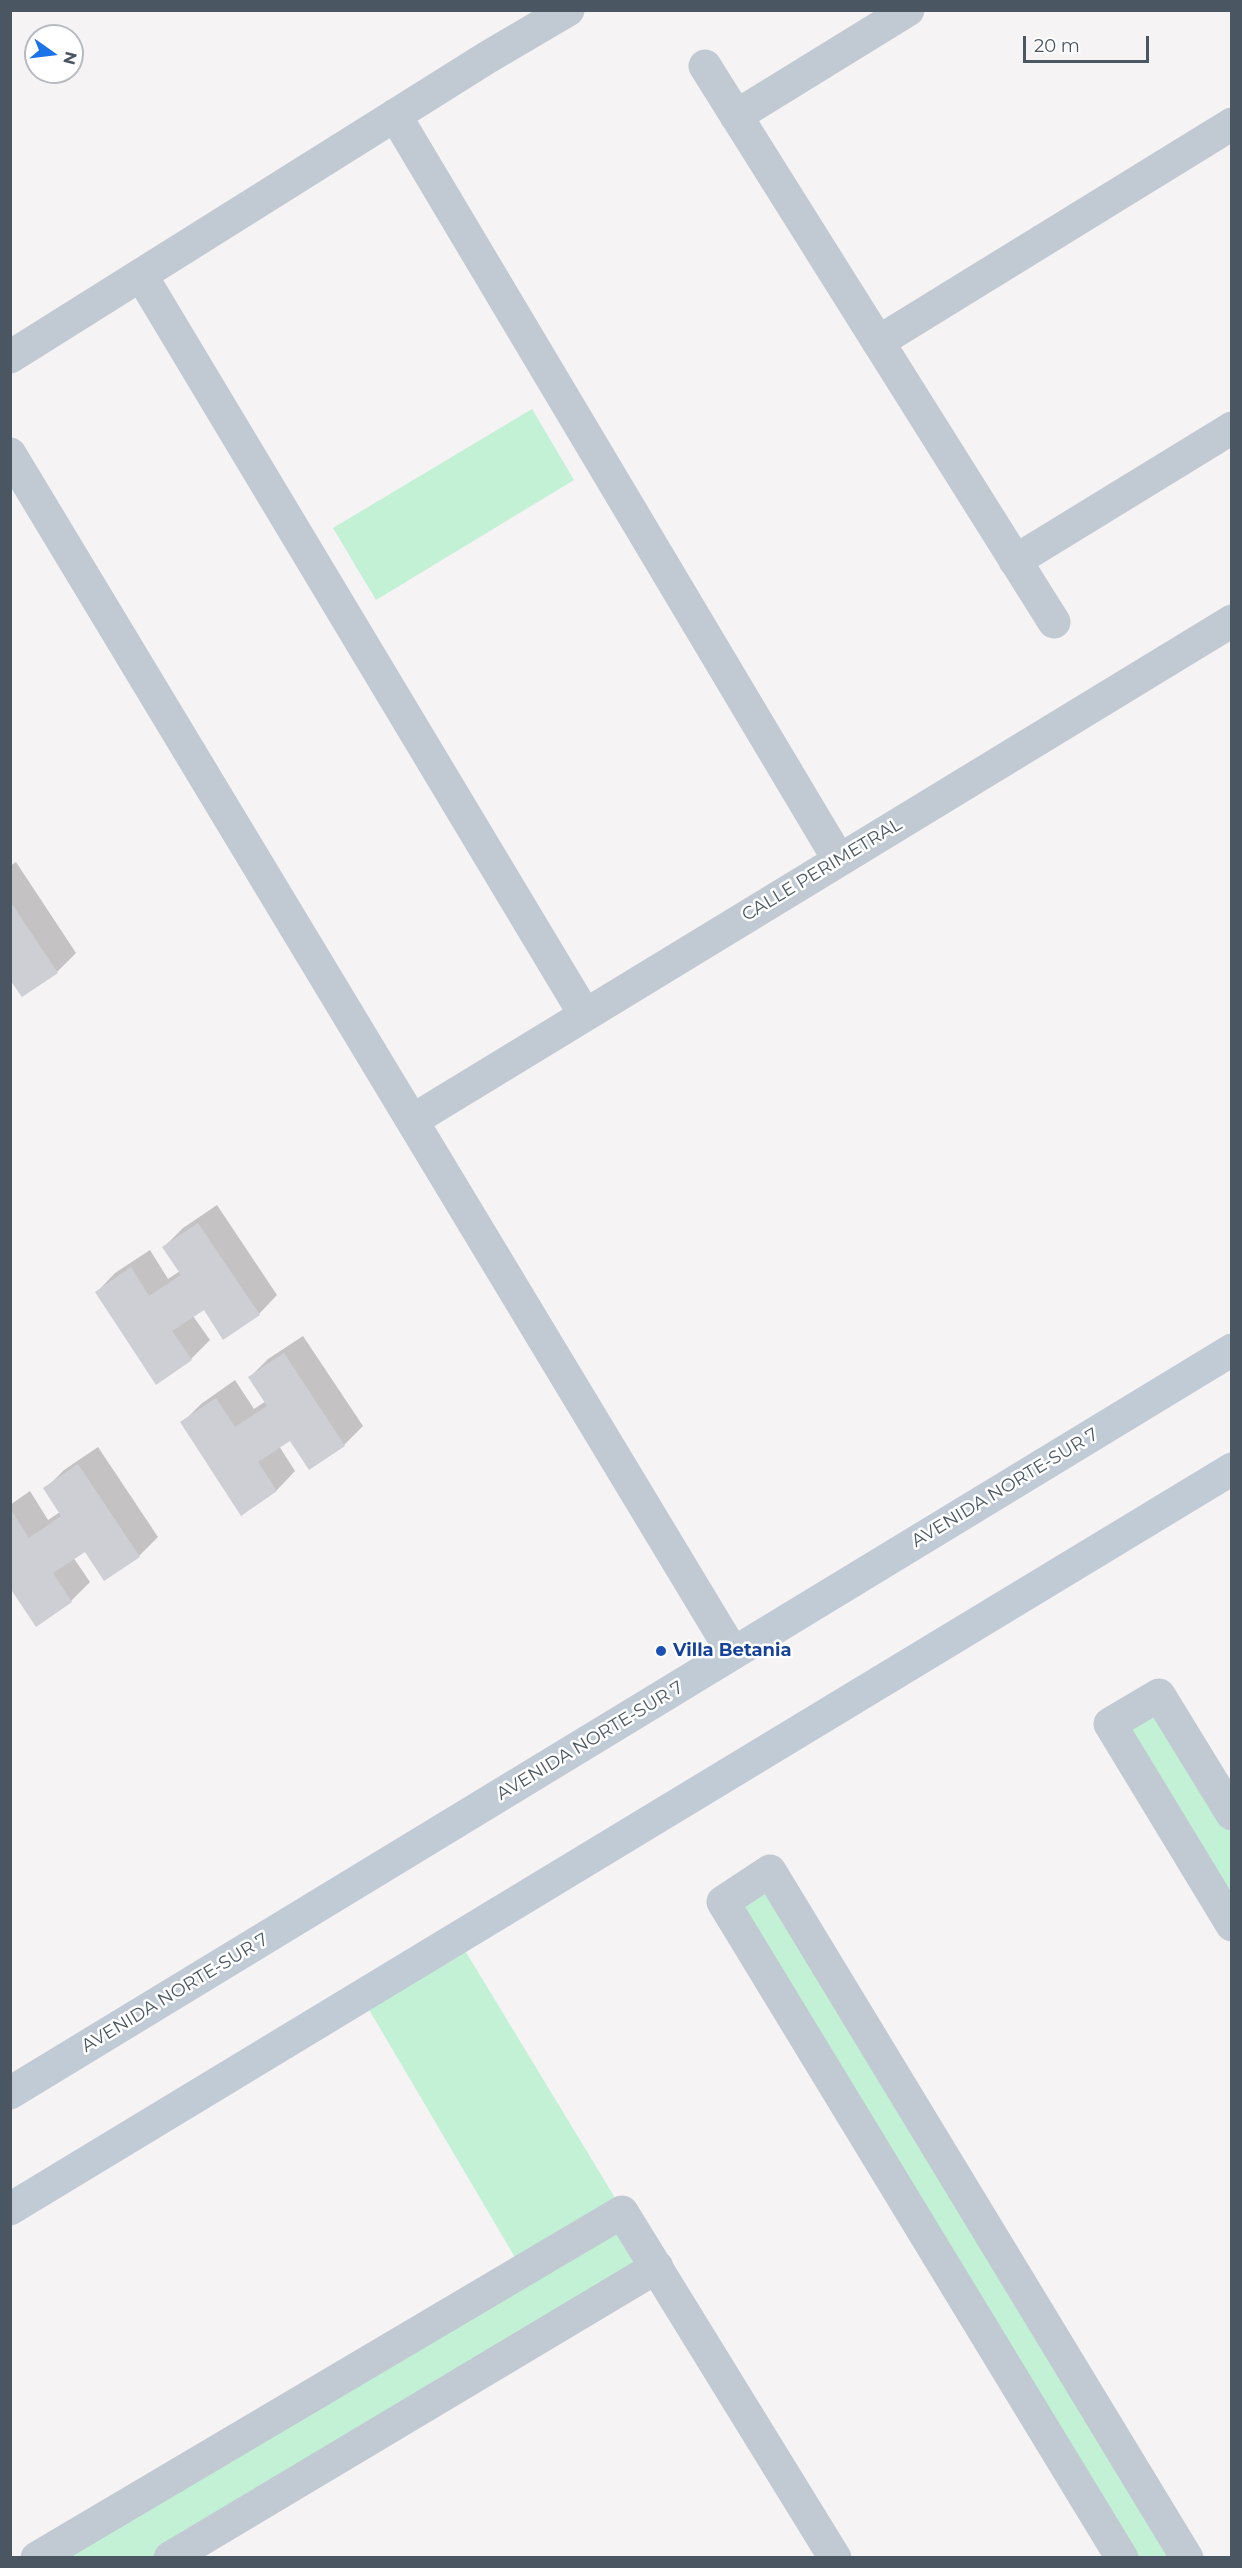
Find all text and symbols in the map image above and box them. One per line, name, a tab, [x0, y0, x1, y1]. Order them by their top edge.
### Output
north arrow	[24, 24, 84, 84]
scale bar	[1026, 24, 1152, 62]
text: 20 m	[1034, 35, 1080, 57]
text: N	[59, 49, 81, 67]
street label: CALLE PERIMETRAL	[738, 814, 906, 926]
street label: AVENIDA NORTE-SUR 7	[908, 1424, 1102, 1552]
place label: Villa Betania	[673, 1640, 791, 1662]
marker: Villa Betania	[654, 1644, 668, 1658]
street label: AVENIDA NORTE-SUR 7	[493, 1677, 687, 1805]
street label: AVENIDA NORTE-SUR 7	[78, 1929, 272, 2057]

